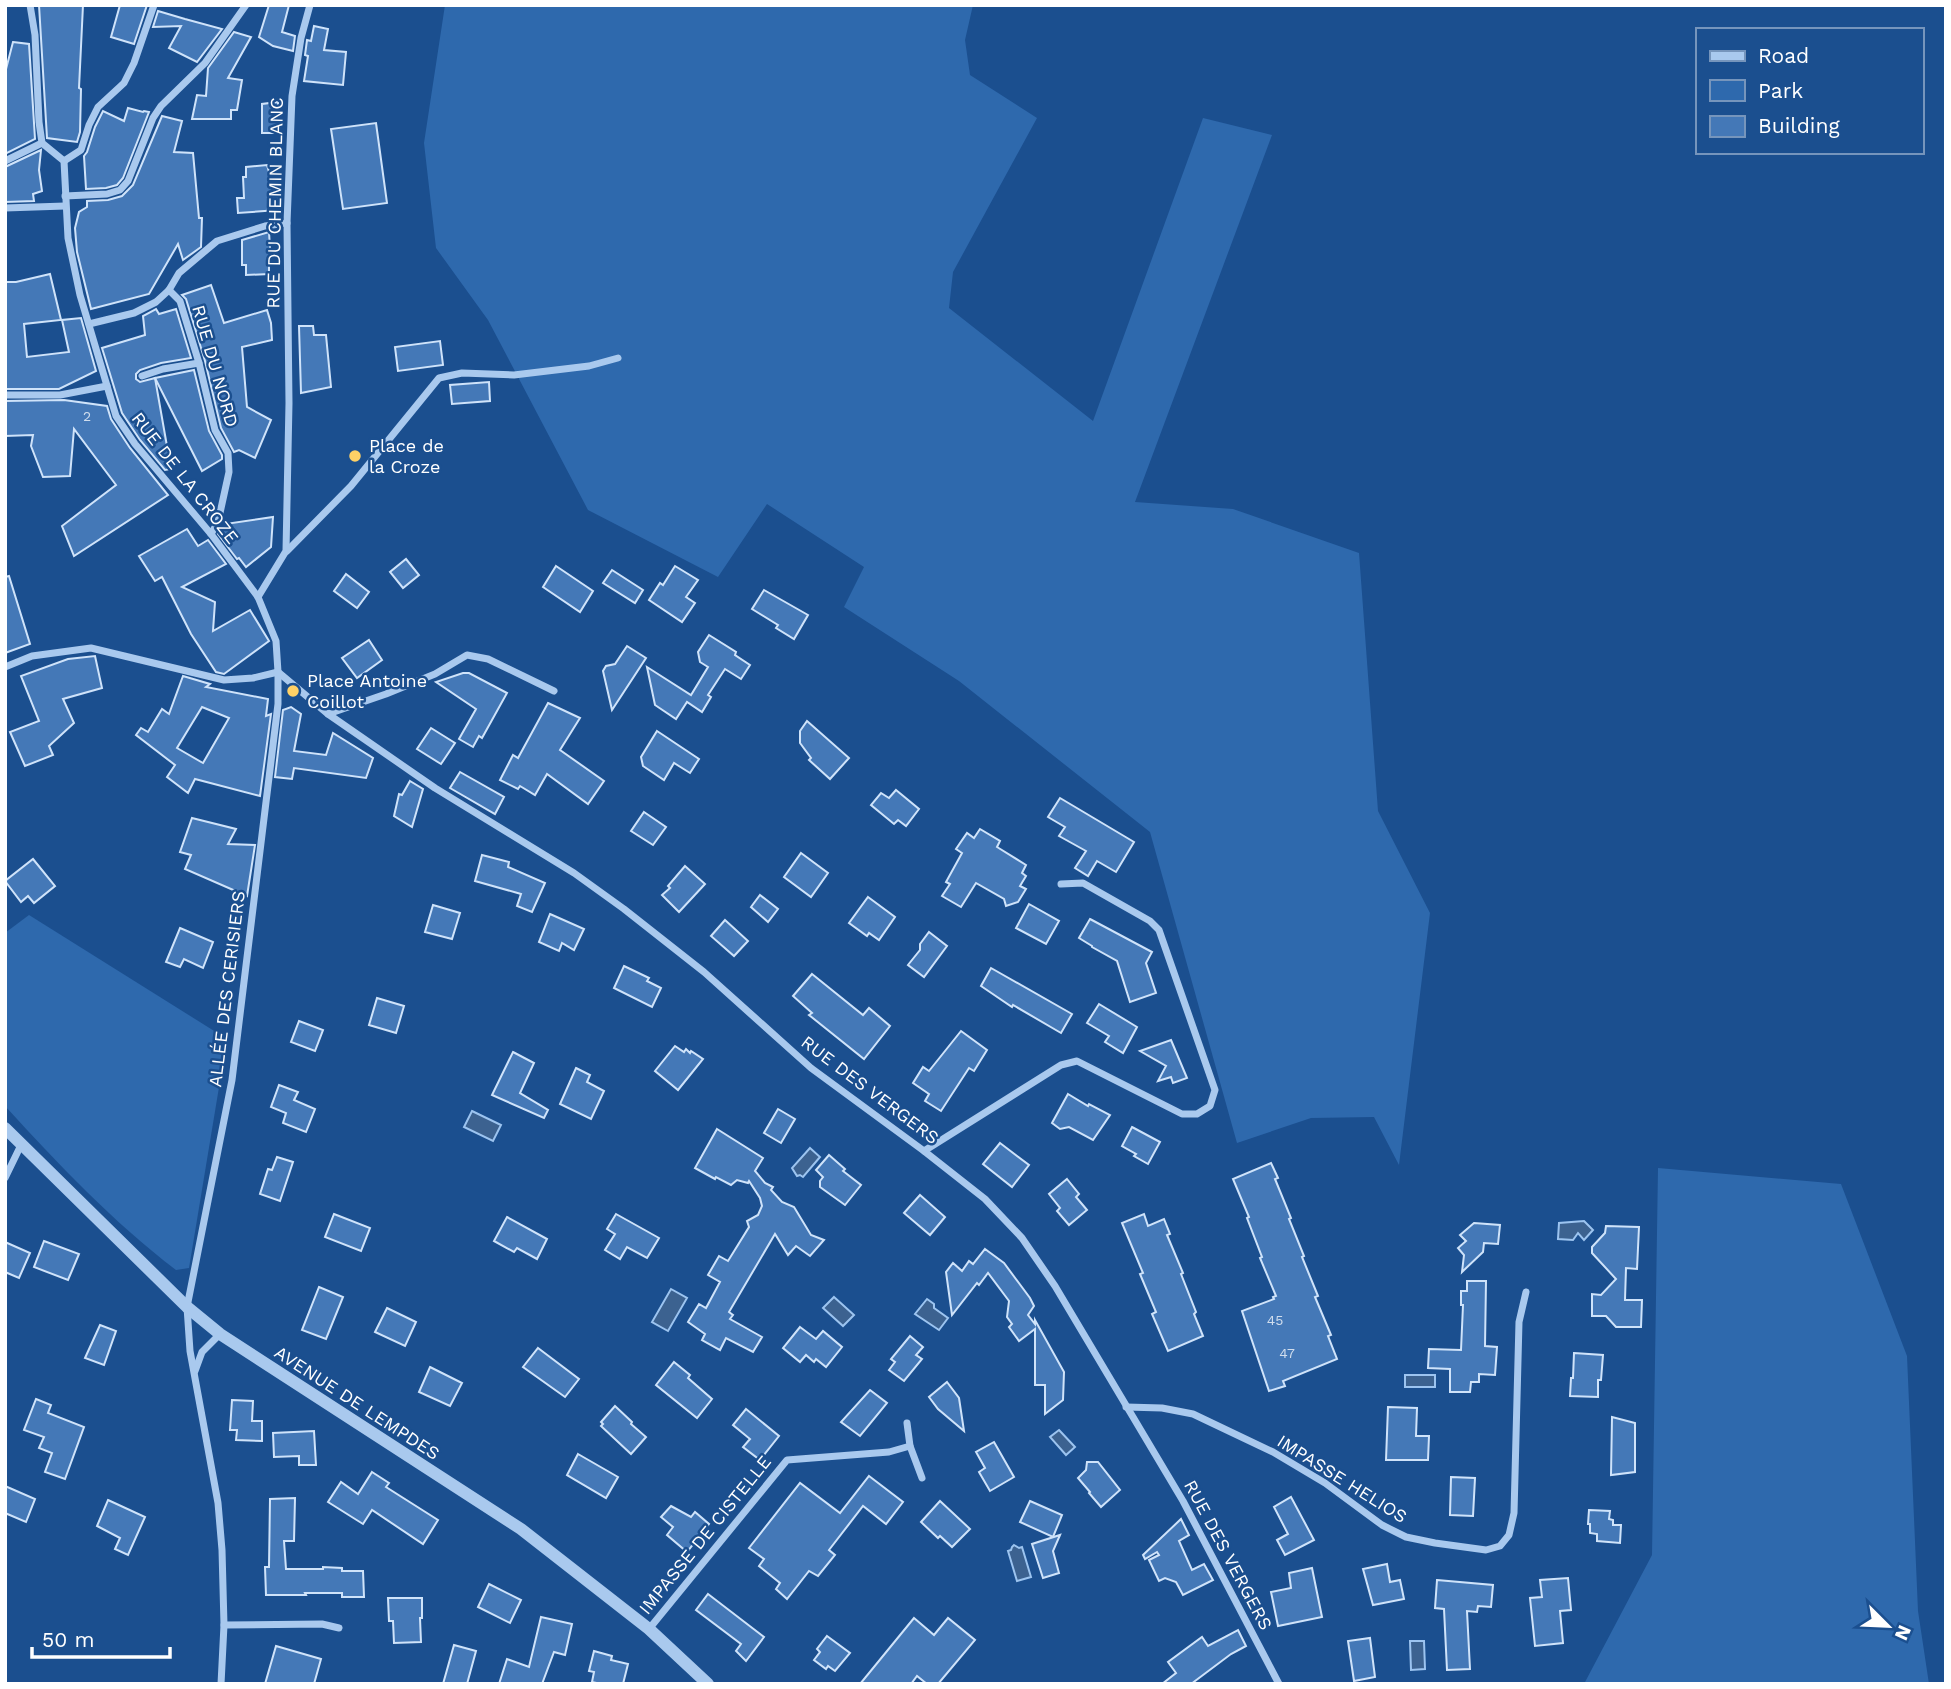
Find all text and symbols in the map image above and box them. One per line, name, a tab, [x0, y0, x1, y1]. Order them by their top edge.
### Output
legend	[1696, 28, 1923, 154]
text: Road	[1758, 43, 1809, 68]
text: Park	[1758, 78, 1803, 103]
street label: RUE DU CHEMIN BLANC	[262, 97, 287, 309]
text: Building	[1758, 113, 1840, 138]
street label: RUE DU NORD	[188, 302, 243, 429]
house number: 2	[83, 408, 91, 424]
street label: RUE DE LA CROZE	[127, 408, 243, 548]
place label: Place de la Croze	[369, 435, 444, 477]
marker: Place de la Croze	[347, 448, 363, 464]
place label: Place Antoine Coillot	[307, 670, 427, 712]
marker: Place Antoine Coillot	[285, 683, 301, 699]
street label: ALLÉE DES CERISIERS	[204, 890, 249, 1088]
street label: RUE DES VERGERS	[797, 1031, 943, 1148]
house number: 45	[1267, 1312, 1283, 1328]
street label: AVENUE DE LEMPDES	[271, 1341, 444, 1464]
house number: 47	[1279, 1345, 1295, 1361]
street label: IMPASSE HELIOS	[1274, 1430, 1411, 1527]
street label: IMPASSE DE CISTELLE	[634, 1451, 775, 1618]
street label: RUE DES VERGERS	[1180, 1476, 1277, 1633]
north arrow	[1853, 1591, 1923, 1661]
scale bar	[32, 1616, 170, 1660]
text: N	[1890, 1622, 1916, 1644]
text: 50 m	[42, 1627, 94, 1652]

